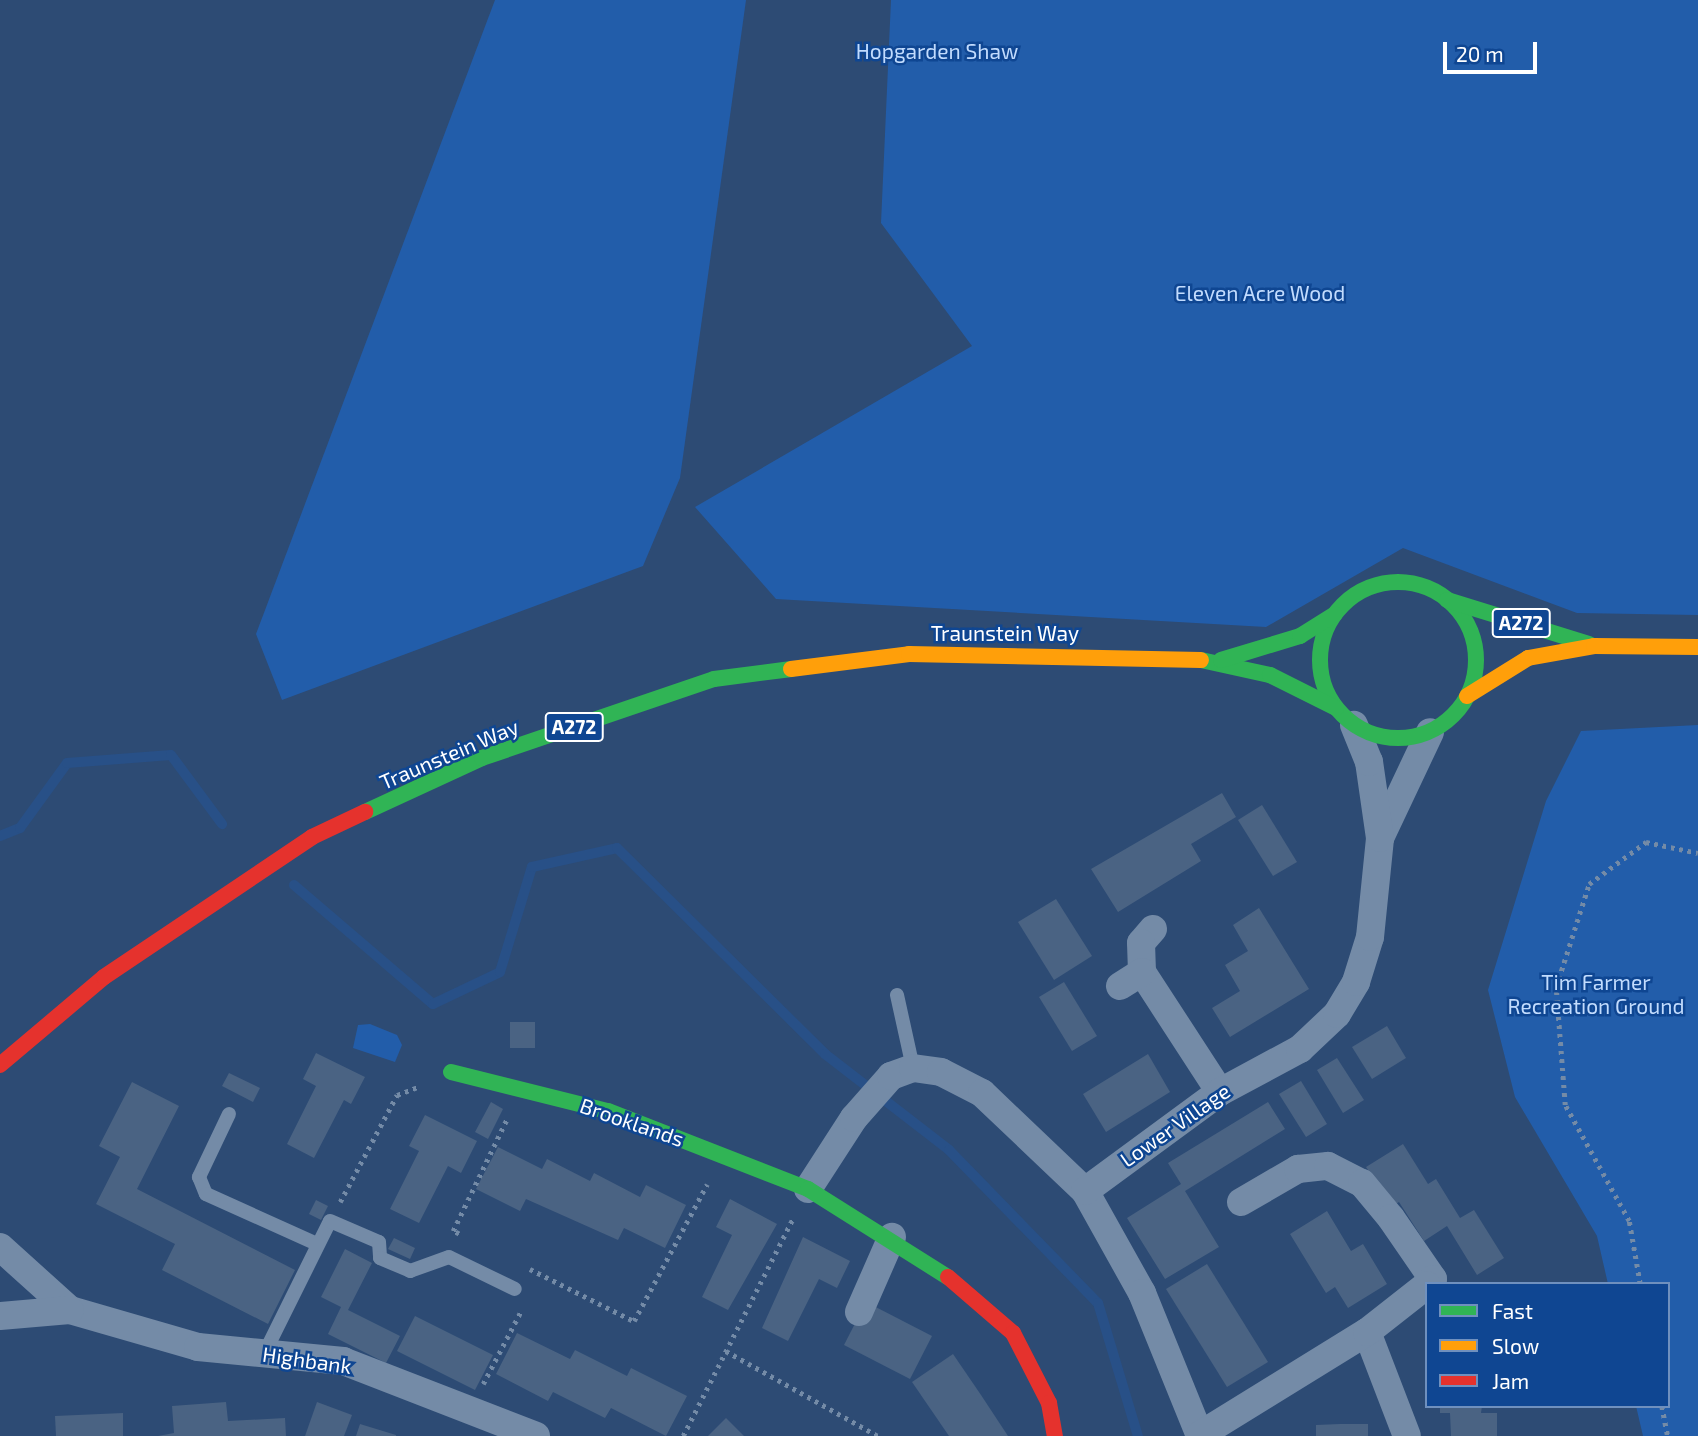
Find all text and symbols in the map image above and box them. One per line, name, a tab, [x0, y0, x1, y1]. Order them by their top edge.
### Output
scale bar	[1446, 28, 1540, 72]
park label: Hopgarden Shaw	[856, 38, 1018, 64]
text: 20 m	[1456, 41, 1504, 66]
park label: Eleven Acre Wood	[1174, 280, 1346, 306]
road number: A272	[1491, 608, 1551, 638]
street label: Traunstein Way	[931, 620, 1079, 646]
road number: A272	[544, 712, 604, 742]
street label: Traunstein Way	[376, 713, 522, 795]
park label: Tim Farmer Recreation Ground	[1508, 969, 1684, 1019]
street label: Lower Village	[1115, 1078, 1235, 1172]
street label: Brooklands	[577, 1092, 687, 1152]
legend	[1425, 1282, 1670, 1408]
text: Fast	[1492, 1298, 1533, 1323]
text: Slow	[1492, 1333, 1539, 1358]
street label: Highbank	[261, 1341, 353, 1379]
text: Jam	[1492, 1368, 1529, 1393]

